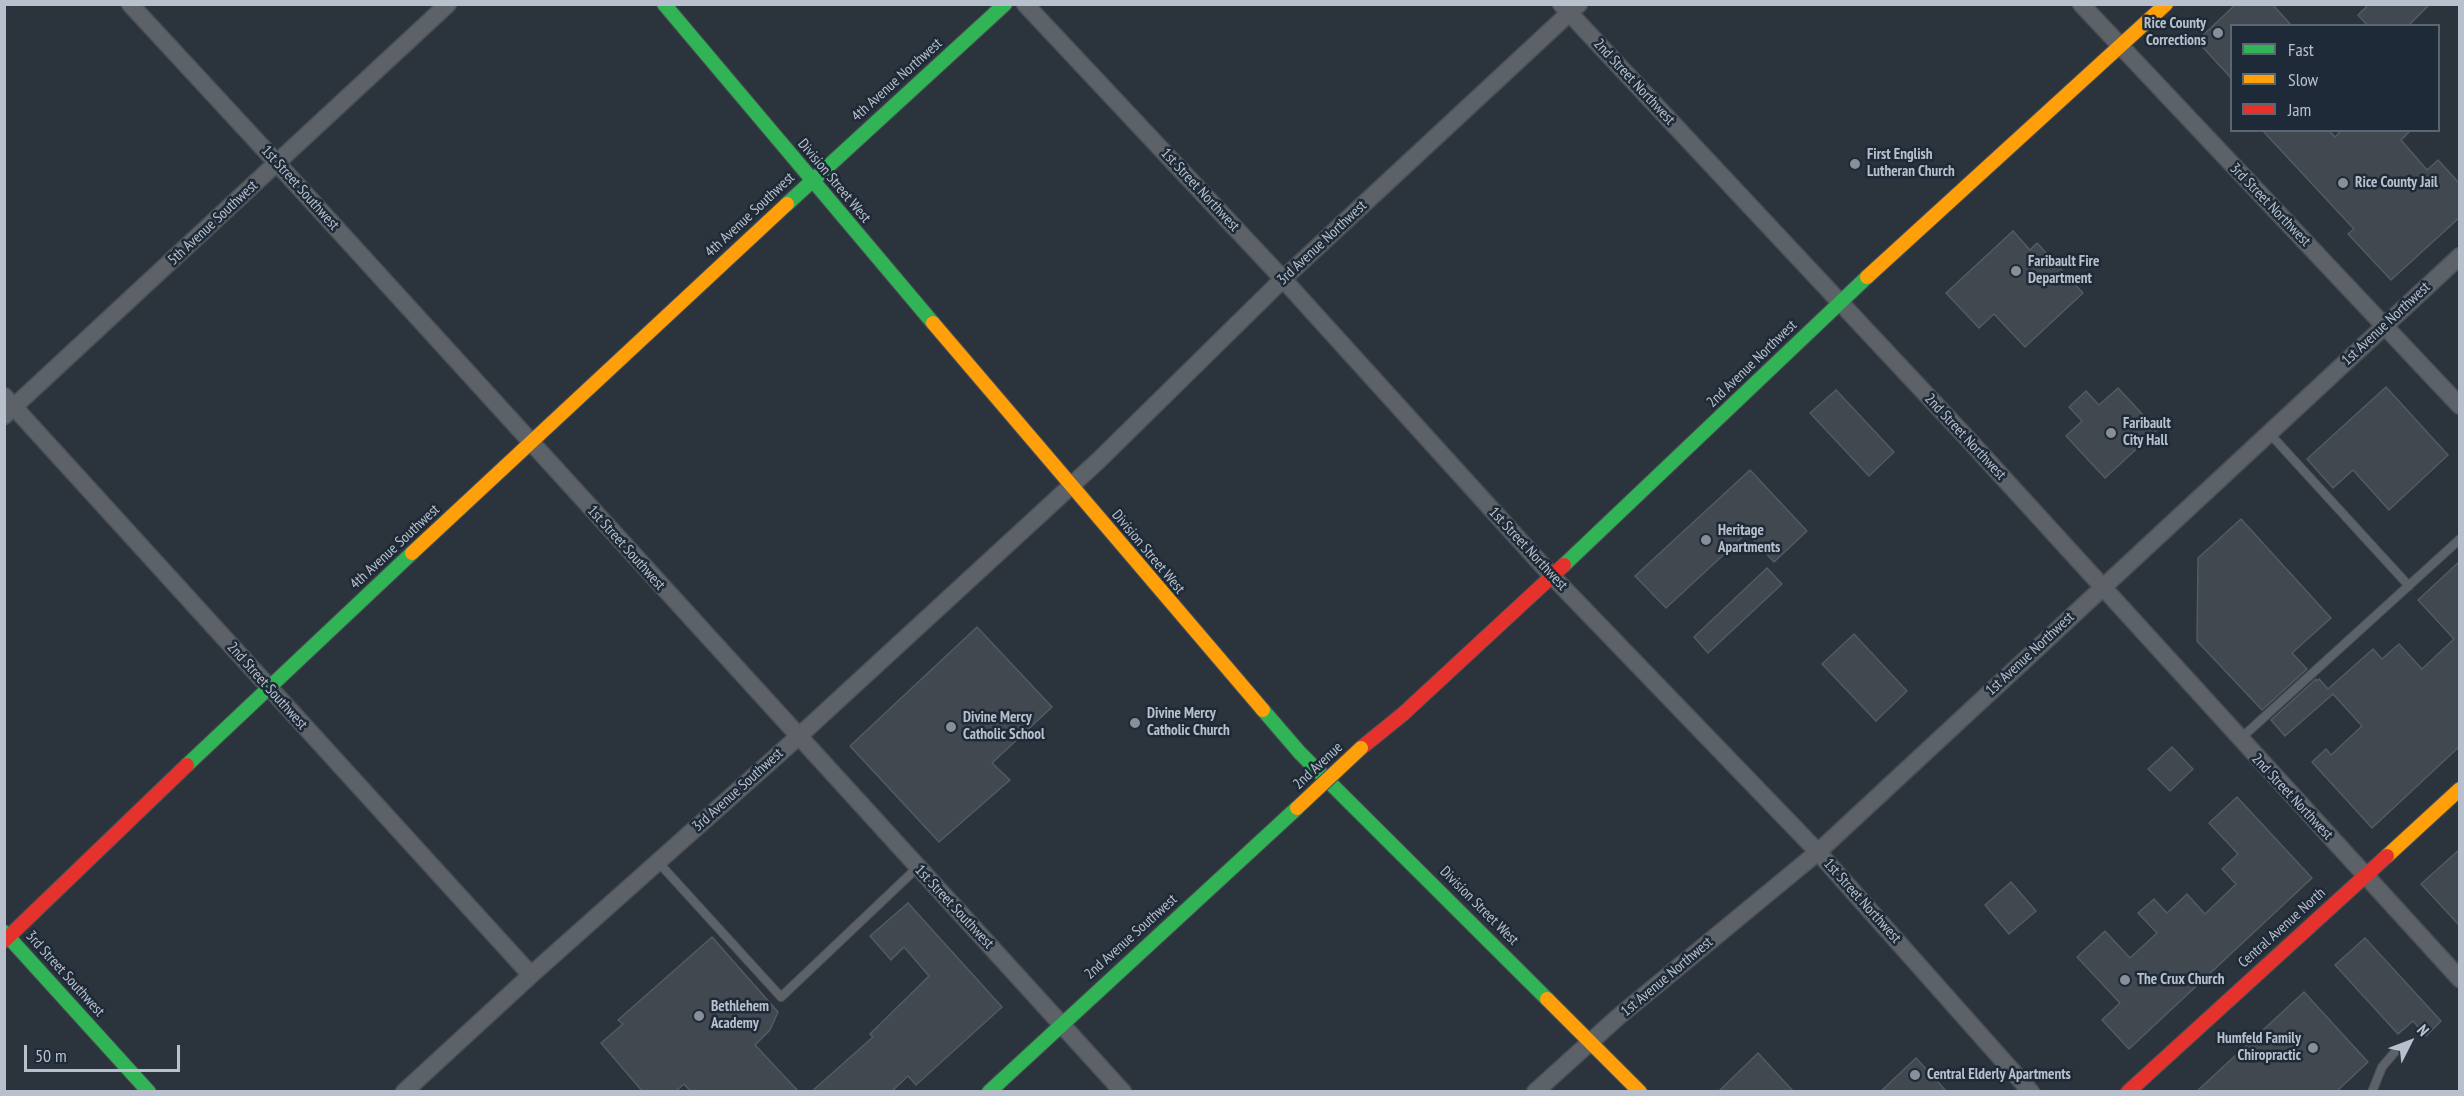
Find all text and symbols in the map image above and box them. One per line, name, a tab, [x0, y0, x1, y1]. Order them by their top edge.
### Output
place label: Rice County Corrections	[2144, 15, 2206, 50]
legend	[2230, 24, 2440, 132]
marker: Rice County Corrections	[2211, 26, 2225, 40]
street label: 4th Avenue Northwest	[848, 35, 946, 125]
street label: 2nd Street Northwest	[1590, 35, 1678, 129]
text: Fast	[2288, 38, 2314, 61]
text: Slow	[2288, 68, 2318, 91]
text: Jam	[2288, 98, 2311, 121]
street label: Division Street West	[794, 135, 874, 227]
street label: 1st Street Southwest	[257, 142, 343, 234]
street label: 1st Street Northwest	[1157, 145, 1243, 235]
place label: First English Lutheran Church	[1867, 146, 1955, 181]
marker: First English Lutheran Church	[1848, 157, 1862, 171]
street label: 3rd Street Northwest	[2226, 160, 2314, 250]
street label: 4th Avenue Southwest	[701, 169, 799, 261]
place label: Rice County Jail	[2355, 174, 2438, 192]
marker: Rice County Jail	[2336, 176, 2350, 190]
street label: 5th Avenue Southwest	[164, 177, 262, 269]
street label: 3rd Avenue Northwest	[1274, 197, 1370, 289]
place label: Faribault Fire Department	[2028, 253, 2099, 288]
marker: Faribault Fire Department	[2009, 264, 2023, 278]
street label: 1st Avenue Northwest	[2338, 279, 2434, 369]
street label: 2nd Avenue Northwest	[1703, 317, 1801, 411]
street label: 2nd Street Northwest	[1921, 390, 2009, 484]
place label: Faribault City Hall	[2123, 415, 2171, 450]
marker: Faribault City Hall	[2104, 426, 2118, 440]
street label: 4th Avenue Southwest	[346, 501, 444, 593]
street label: 1st Street Southwest	[583, 502, 669, 594]
street label: 1st Street Northwest	[1485, 504, 1571, 594]
street label: Division Street West	[1108, 506, 1188, 598]
place label: Heritage Apartments	[1718, 522, 1780, 557]
marker: Heritage Apartments	[1699, 533, 1713, 547]
street label: 1st Avenue Northwest	[1982, 609, 2078, 699]
street label: 2nd Street Southwest	[223, 639, 311, 733]
place label: Divine Mercy Catholic Church	[1147, 705, 1230, 740]
place label: Divine Mercy Catholic School	[963, 709, 1045, 744]
marker: Divine Mercy Catholic Church	[1128, 716, 1142, 730]
marker: Divine Mercy Catholic School	[944, 720, 958, 734]
street label: 2nd Avenue	[1290, 739, 1346, 793]
street label: 3rd Avenue Southwest	[689, 745, 787, 835]
street label: 2nd Street Northwest	[2248, 750, 2336, 844]
street label: 1st Street Northwest	[1819, 855, 1905, 947]
street label: 1st Street Southwest	[911, 862, 997, 952]
street label: Division Street West	[1436, 863, 1522, 949]
street label: Central Avenue North	[2235, 884, 2329, 972]
street label: 2nd Avenue Southwest	[1081, 891, 1181, 983]
street label: 3rd Street Southwest	[22, 927, 108, 1021]
street label: 1st Avenue Northwest	[1618, 933, 1716, 1021]
place label: The Crux Church	[2137, 971, 2224, 989]
marker: The Crux Church	[2118, 973, 2132, 987]
place label: Bethlehem Academy	[711, 998, 769, 1033]
marker: Bethlehem Academy	[692, 1009, 706, 1023]
north arrow	[2380, 1012, 2440, 1072]
text: N	[2413, 1020, 2434, 1040]
place label: Humfeld Family Chiropractic	[2217, 1030, 2301, 1065]
scale bar	[27, 1033, 183, 1071]
marker: Humfeld Family Chiropractic	[2306, 1041, 2320, 1055]
text: 50 m	[35, 1044, 67, 1067]
place label: Central Elderly Apartments	[1927, 1066, 2071, 1084]
marker: Central Elderly Apartments	[1908, 1068, 1922, 1082]

